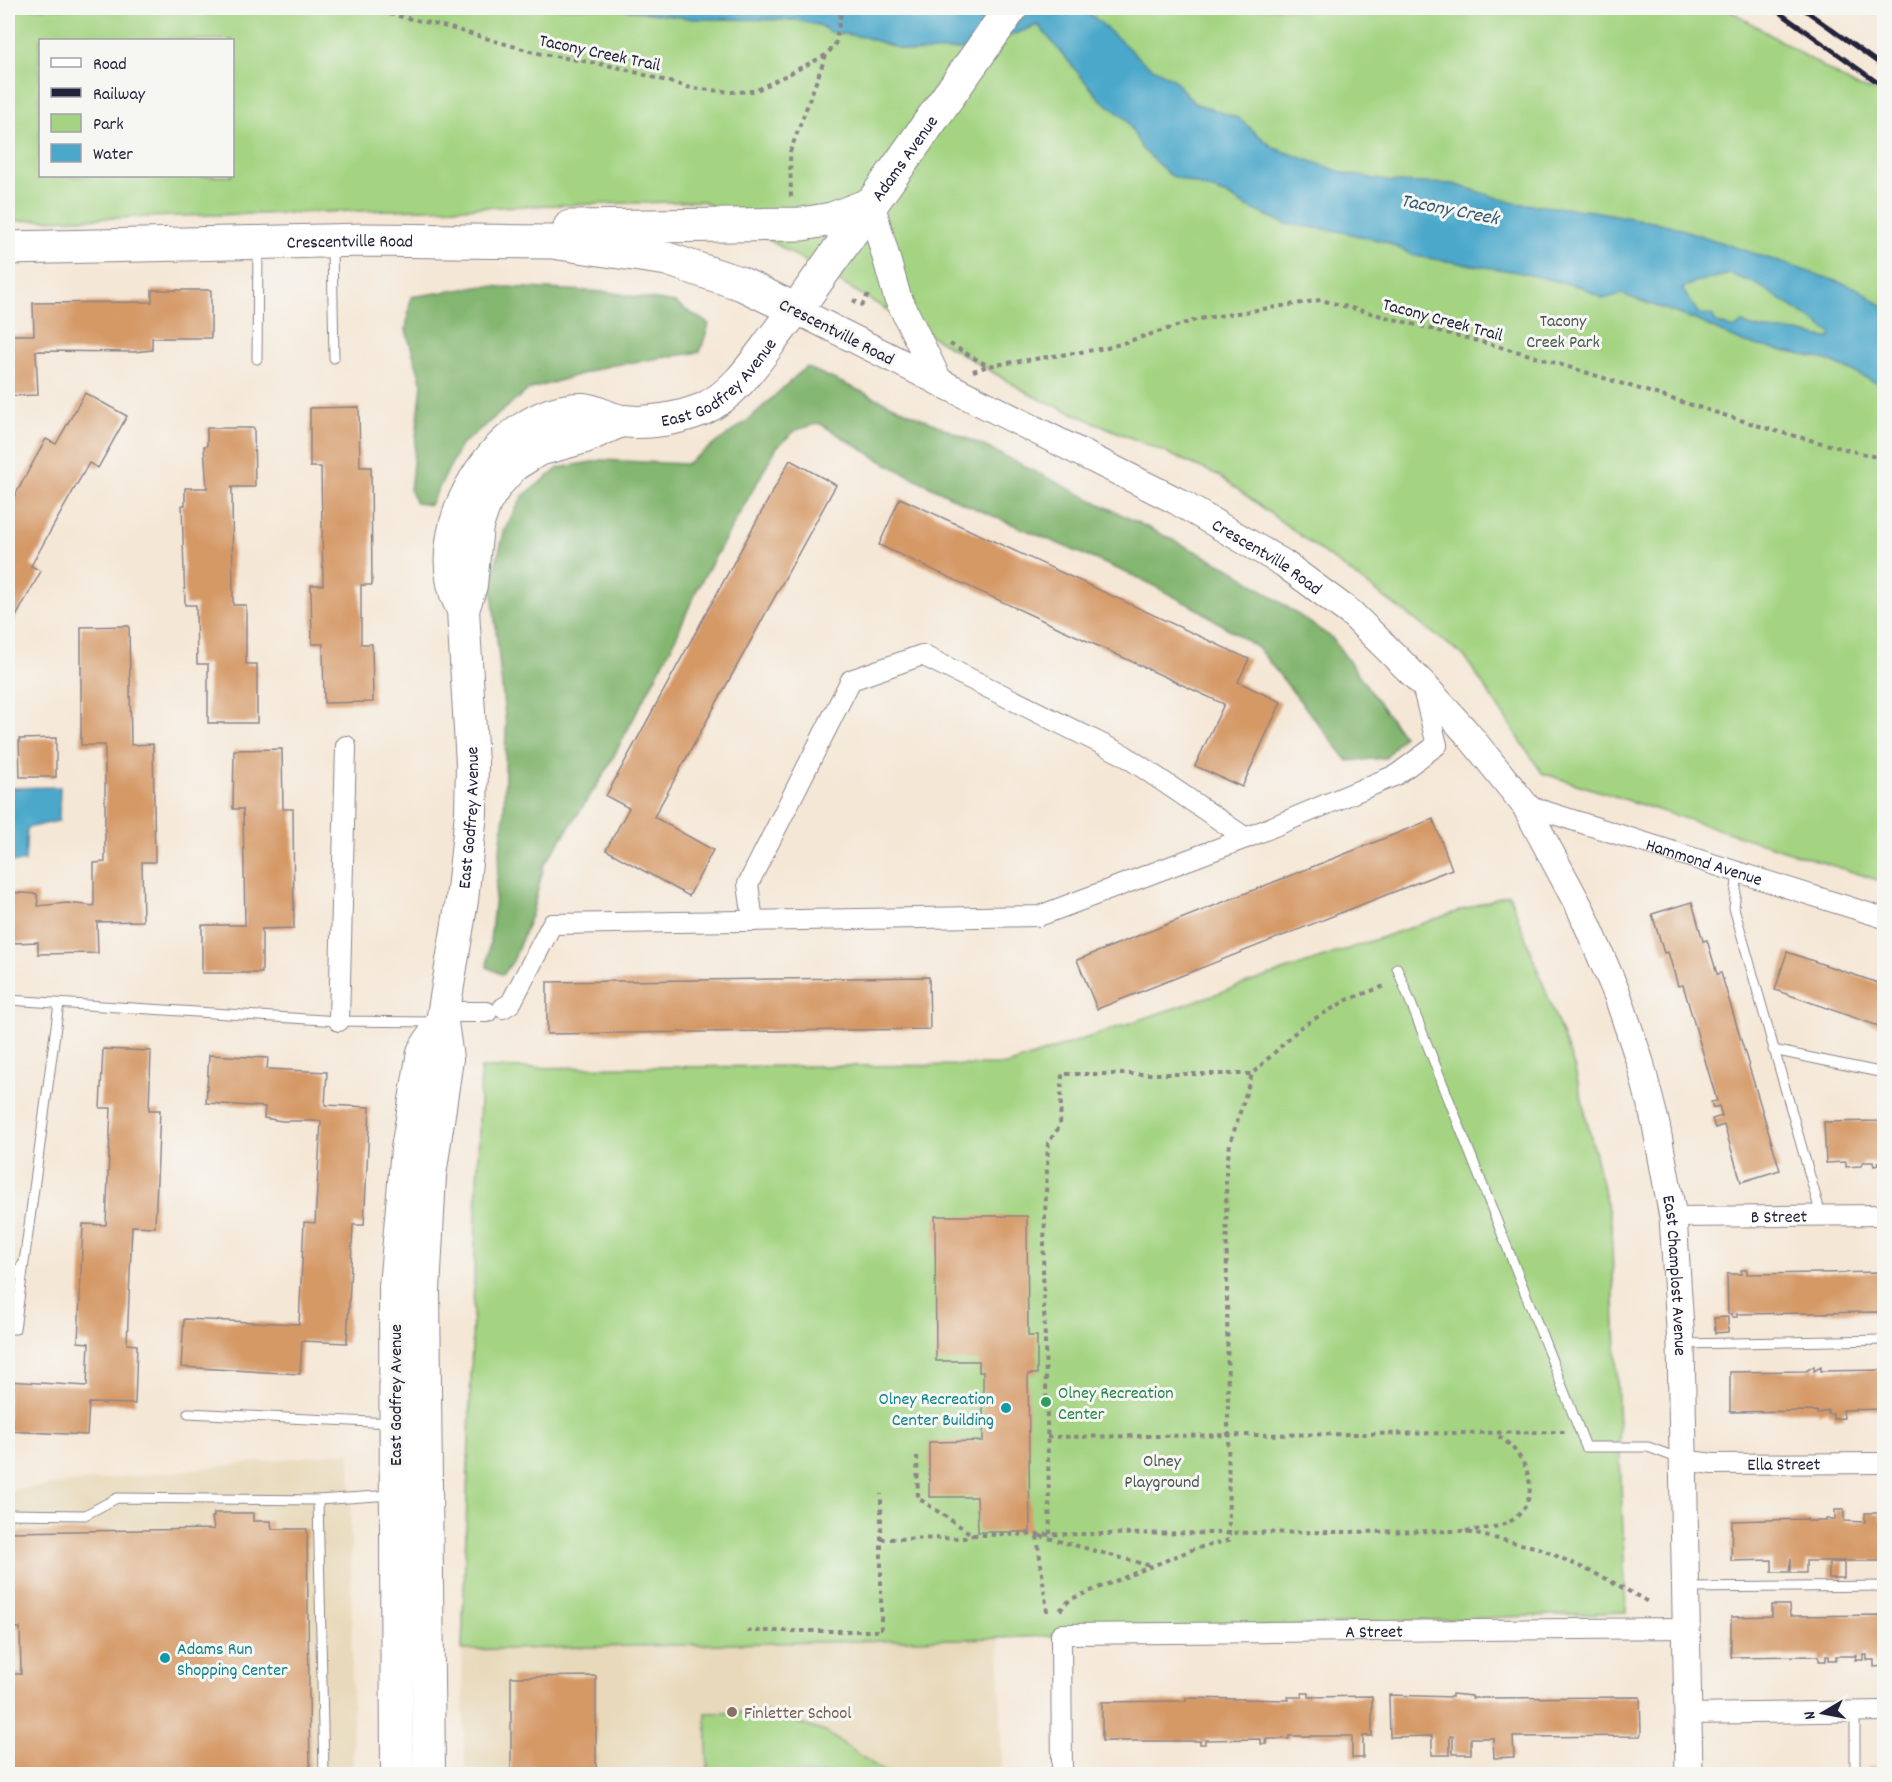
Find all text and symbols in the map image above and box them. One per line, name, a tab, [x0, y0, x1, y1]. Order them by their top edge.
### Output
street label: Tacony Creek Trail	[537, 29, 663, 80]
legend	[39, 39, 234, 177]
text: Road	[93, 53, 127, 78]
text: Railway	[93, 83, 146, 108]
street label: Adams Avenue	[867, 111, 946, 207]
text: Park	[93, 113, 124, 138]
text: Water	[93, 143, 133, 168]
water label: Tacony Creek	[1398, 188, 1503, 235]
street label: Crescentville Road	[287, 230, 413, 257]
street label: Crescentville Road	[774, 293, 898, 373]
street label: Tacony Creek Trail	[1380, 293, 1506, 350]
park label: Tacony Creek Park	[1526, 310, 1600, 356]
street label: East Godfrey Avenue	[659, 334, 784, 435]
street label: Crescentville Road	[1206, 514, 1326, 603]
street label: East Godfrey Avenue	[453, 746, 487, 890]
street label: Hammond Avenue	[1642, 834, 1765, 894]
street label: East Champlost Avenue	[1654, 1193, 1691, 1356]
street label: B Street	[1751, 1206, 1808, 1231]
street label: East Godfrey Avenue	[385, 1324, 410, 1466]
place label: Olney Recreation Center	[1058, 1382, 1174, 1428]
place label: Olney Recreation Center Building	[879, 1388, 994, 1434]
marker: Olney Recreation Center	[1039, 1395, 1053, 1409]
marker: Olney Recreation Center Building	[999, 1401, 1013, 1415]
park label: Olney Playground	[1124, 1450, 1200, 1496]
street label: Ella Street	[1747, 1453, 1821, 1479]
street label: A Street	[1345, 1621, 1403, 1646]
place label: Adams Run Shopping Center	[177, 1638, 288, 1684]
marker: Adams Run Shopping Center	[158, 1651, 172, 1665]
north arrow	[1793, 1683, 1853, 1743]
place label: Finletter School	[744, 1702, 852, 1727]
marker: Finletter School	[725, 1705, 739, 1719]
text: N	[1799, 1709, 1823, 1721]

